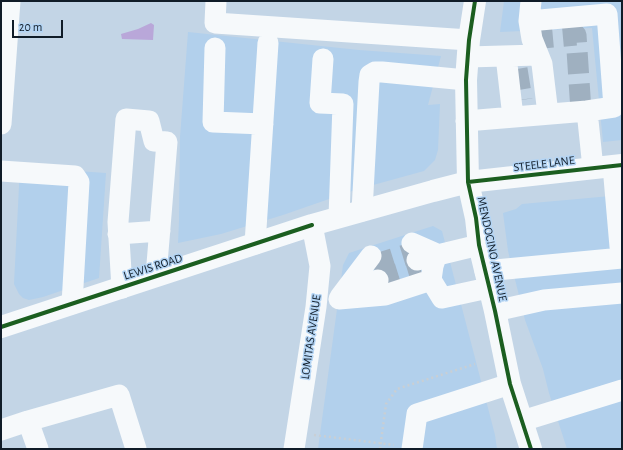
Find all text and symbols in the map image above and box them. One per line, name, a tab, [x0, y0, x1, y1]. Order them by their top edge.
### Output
scale bar	[14, 12, 65, 38]
text: 20 m	[19, 21, 42, 33]
street label: STEELE LANE	[513, 153, 575, 175]
street label: MENDOCINO AVENUE	[474, 195, 510, 303]
street label: LEWIS ROAD	[122, 251, 184, 283]
street label: LOMITAS AVENUE	[298, 294, 324, 380]

